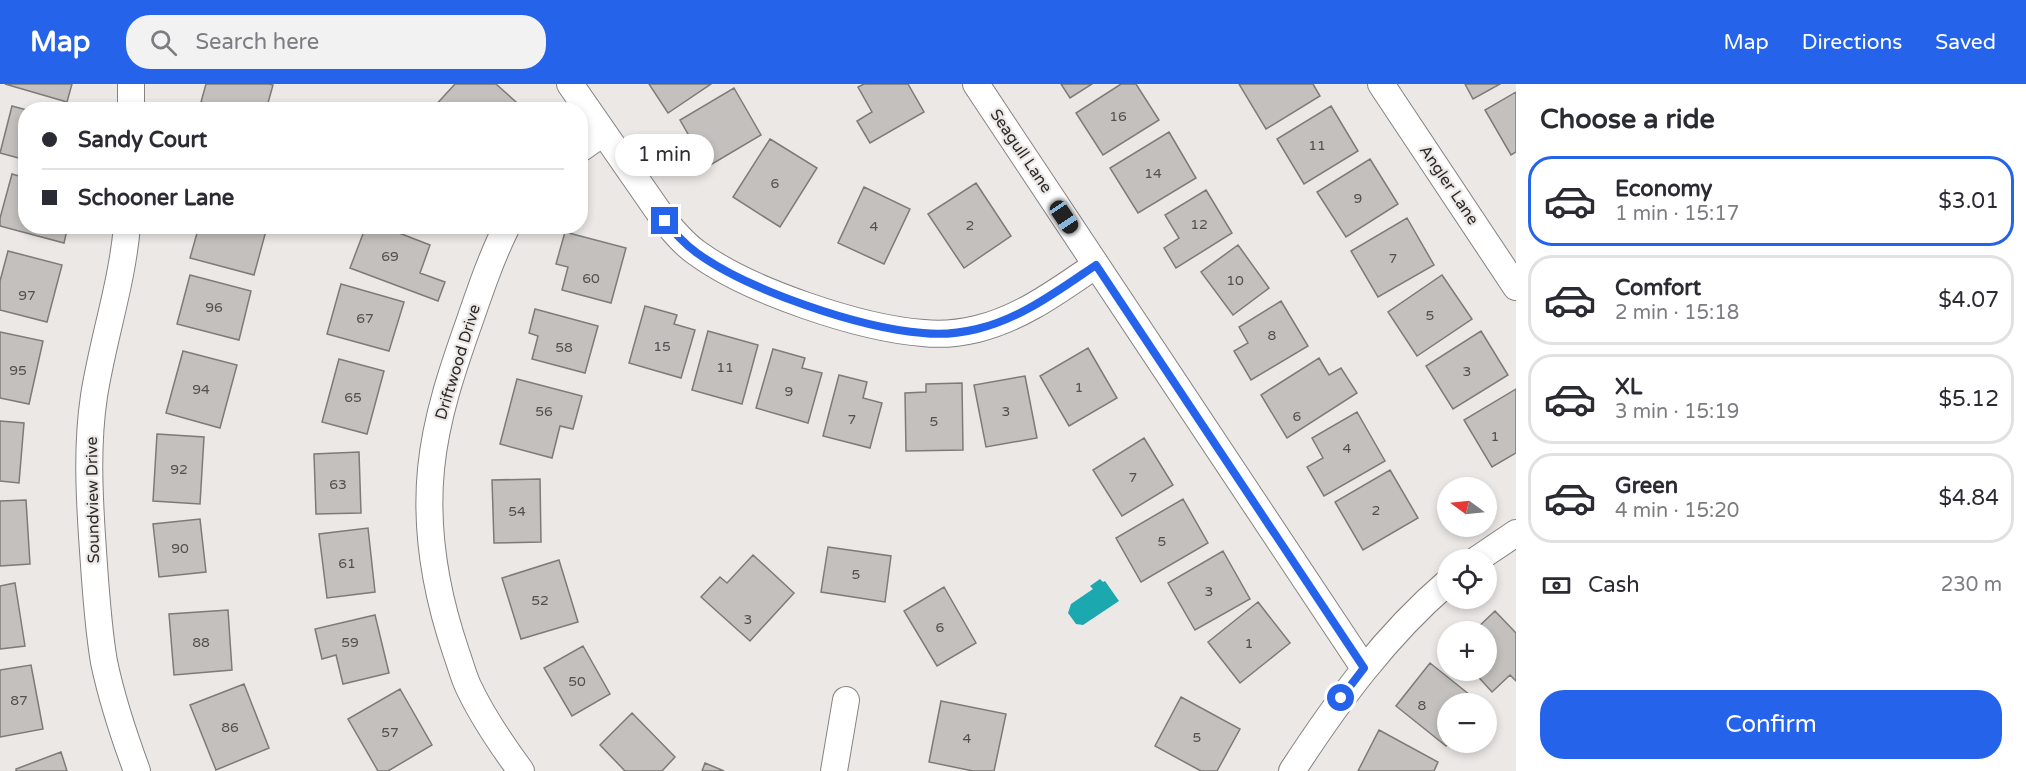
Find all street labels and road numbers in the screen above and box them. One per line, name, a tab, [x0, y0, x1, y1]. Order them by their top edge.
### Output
street label: Seagull Lane	[986, 105, 1056, 197]
street label: Angler Lane	[1415, 141, 1483, 229]
street label: Driftwood Drive	[431, 302, 485, 422]
street label: Soundview Drive	[82, 436, 104, 564]

